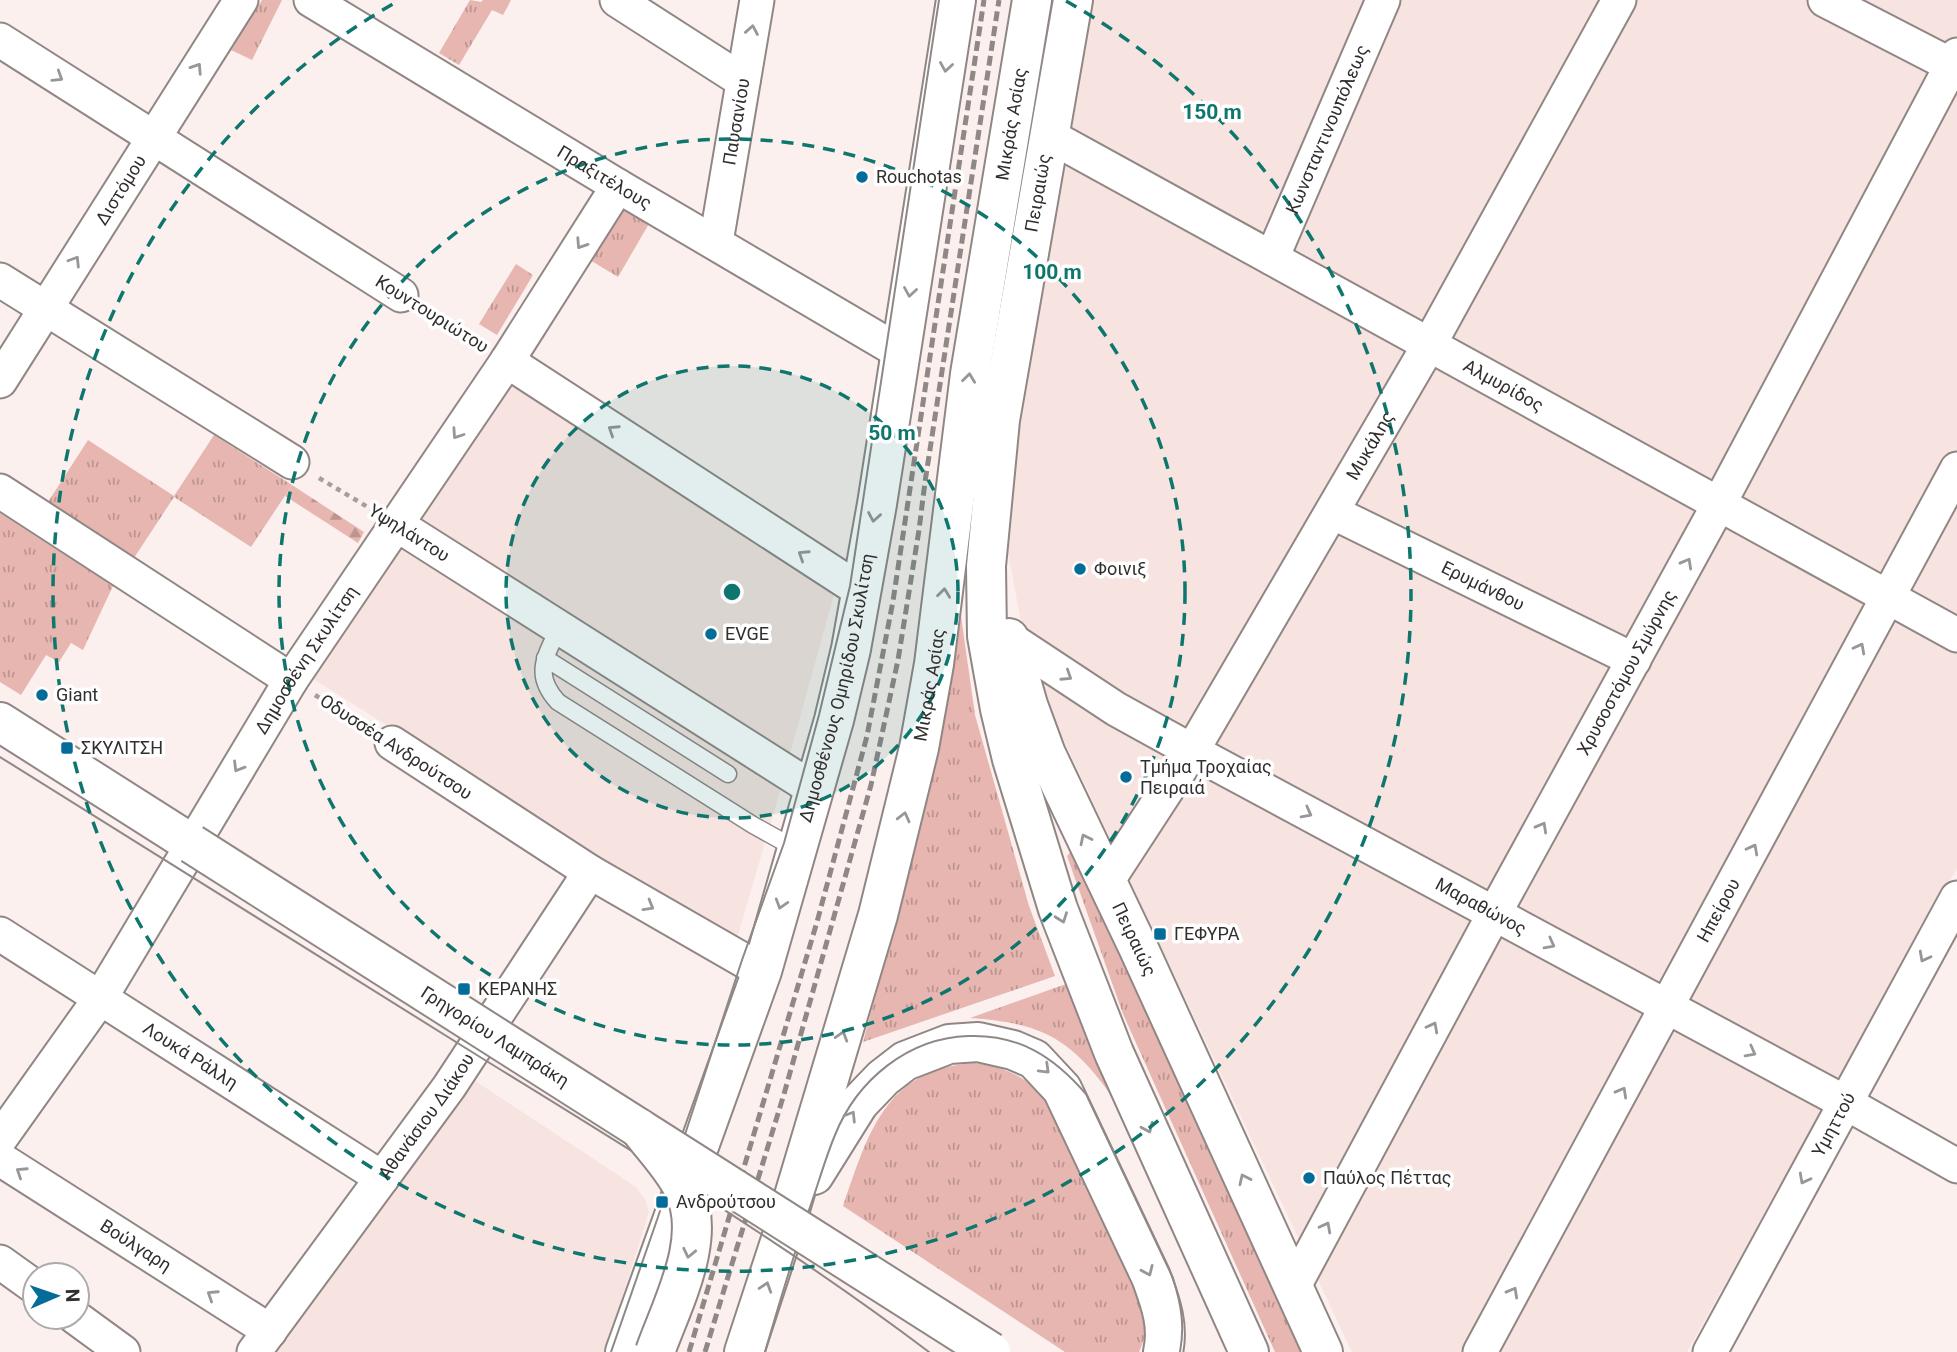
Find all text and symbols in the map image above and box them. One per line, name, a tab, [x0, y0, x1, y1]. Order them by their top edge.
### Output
one-way arrow	[744, 24, 759, 36]
street label: Κωνσταντινουπόλεως	[1281, 41, 1372, 217]
one-way arrow	[939, 61, 954, 73]
one-way arrow	[189, 63, 202, 76]
street label: Μικράς Ασίας	[991, 66, 1031, 182]
one-way arrow	[50, 68, 63, 81]
street label: Παυσανίου	[718, 77, 754, 167]
text: 150 m	[1182, 100, 1242, 124]
street label: Πραξιτέλους	[554, 141, 656, 213]
street label: Διστόμου	[91, 151, 150, 229]
street label: Πειραιώς	[1020, 152, 1055, 234]
place label: Rouchotas	[876, 166, 962, 187]
marker: Rouchotas	[854, 169, 870, 185]
one-way arrow	[577, 236, 590, 249]
one-way arrow	[67, 255, 80, 268]
text: 100 m	[1022, 260, 1082, 284]
street label: Κουντουριώτου	[372, 270, 493, 357]
one-way arrow	[903, 286, 918, 298]
street label: Αλμυρίδος	[1460, 355, 1548, 416]
one-way arrow	[962, 372, 977, 384]
street label: Μυκάλης	[1342, 408, 1398, 483]
text: 50 m	[868, 421, 916, 445]
one-way arrow	[453, 426, 465, 439]
one-way arrow	[608, 426, 621, 438]
street label: Υψηλάντου	[365, 499, 454, 566]
one-way arrow	[867, 511, 882, 523]
one-way arrow	[798, 551, 811, 563]
street label: Δημοσθένους Ομηρίδου Σκυλίτση	[794, 552, 878, 825]
street label: Ερυμάνθου	[1438, 556, 1528, 615]
place label: Φοινιξ	[1094, 558, 1146, 579]
one-way arrow	[1679, 558, 1692, 571]
marker: Φοινιξ	[1072, 561, 1088, 577]
centre of rings	[720, 580, 744, 604]
street label: Δημοσθένη Σκυλίτση	[250, 582, 362, 738]
street label: Χρυσοστόμου Σμύρνης	[1572, 586, 1680, 759]
one-way arrow	[936, 587, 951, 599]
place label: EVGE	[725, 623, 769, 644]
marker: EVGE	[703, 626, 719, 642]
street label: Μικράς Ασίας	[909, 627, 948, 743]
one-way arrow	[1852, 643, 1865, 655]
one-way arrow	[1059, 667, 1072, 680]
place label: Giant	[56, 684, 98, 705]
marker: Giant	[34, 687, 50, 703]
street label: Οδυσσέα Ανδρούτσου	[316, 690, 476, 804]
place label: ΣΚΥΛΙΤΣΗ	[81, 737, 163, 758]
marker: ΣΚΥΛΙΤΣΗ	[59, 740, 75, 756]
place label: Τμήμα Τροχαίας Πειραιά	[1140, 756, 1272, 798]
one-way arrow	[233, 760, 246, 773]
marker: Τμήμα Τροχαίας Πειραιά	[1118, 769, 1134, 785]
one-way arrow	[1299, 805, 1312, 818]
one-way arrow	[896, 811, 910, 823]
one-way arrow	[1534, 822, 1547, 834]
one-way arrow	[1079, 834, 1093, 846]
one-way arrow	[1745, 844, 1758, 856]
street label: Μαραθώνος	[1432, 873, 1530, 939]
street label: Ηπείρου	[1692, 875, 1744, 946]
one-way arrow	[642, 898, 655, 911]
one-way arrow	[775, 898, 790, 910]
street label: Πειραιώς	[1108, 899, 1161, 979]
one-way arrow	[1053, 911, 1067, 923]
place label: ΓΕΦΥΡΑ	[1174, 923, 1240, 944]
marker: ΓΕΦΥΡΑ	[1152, 926, 1168, 942]
one-way arrow	[1543, 936, 1555, 949]
one-way arrow	[1919, 950, 1933, 963]
place label: ΚΕΡΑΝΗΣ	[478, 978, 557, 999]
street label: Γρηγορίου Λαμπράκη	[417, 981, 573, 1091]
marker: ΚΕΡΑΝΗΣ	[456, 981, 472, 997]
street label: Λουκά Ράλλη	[139, 1017, 242, 1093]
one-way arrow	[1425, 1022, 1438, 1034]
one-way arrow	[834, 1030, 849, 1042]
one-way arrow	[1743, 1044, 1756, 1057]
street label: Αθανάσιου Διάκου	[374, 1049, 478, 1183]
one-way arrow	[1036, 1061, 1049, 1074]
one-way arrow	[1614, 1087, 1627, 1100]
street label: Υμηττού	[1807, 1088, 1859, 1160]
one-way arrow	[842, 1110, 855, 1123]
one-way arrow	[1140, 1121, 1154, 1134]
place label: Παύλος Πέττας	[1323, 1167, 1451, 1188]
one-way arrow	[15, 1168, 28, 1181]
marker: Παύλος Πέττας	[1301, 1170, 1317, 1186]
one-way arrow	[1799, 1172, 1812, 1184]
one-way arrow	[1238, 1173, 1252, 1186]
place label: Ανδρούτσου	[676, 1191, 776, 1212]
marker: Ανδρούτσου	[654, 1194, 670, 1210]
street label: Βούλγαρη	[97, 1215, 176, 1276]
one-way arrow	[1317, 1222, 1331, 1235]
one-way arrow	[683, 1247, 698, 1259]
north arrow	[21, 1261, 91, 1331]
one-way arrow	[1140, 1264, 1154, 1276]
one-way arrow	[757, 1282, 772, 1294]
one-way arrow	[1505, 1287, 1518, 1299]
text: N	[61, 1288, 84, 1303]
one-way arrow	[207, 1290, 220, 1303]

